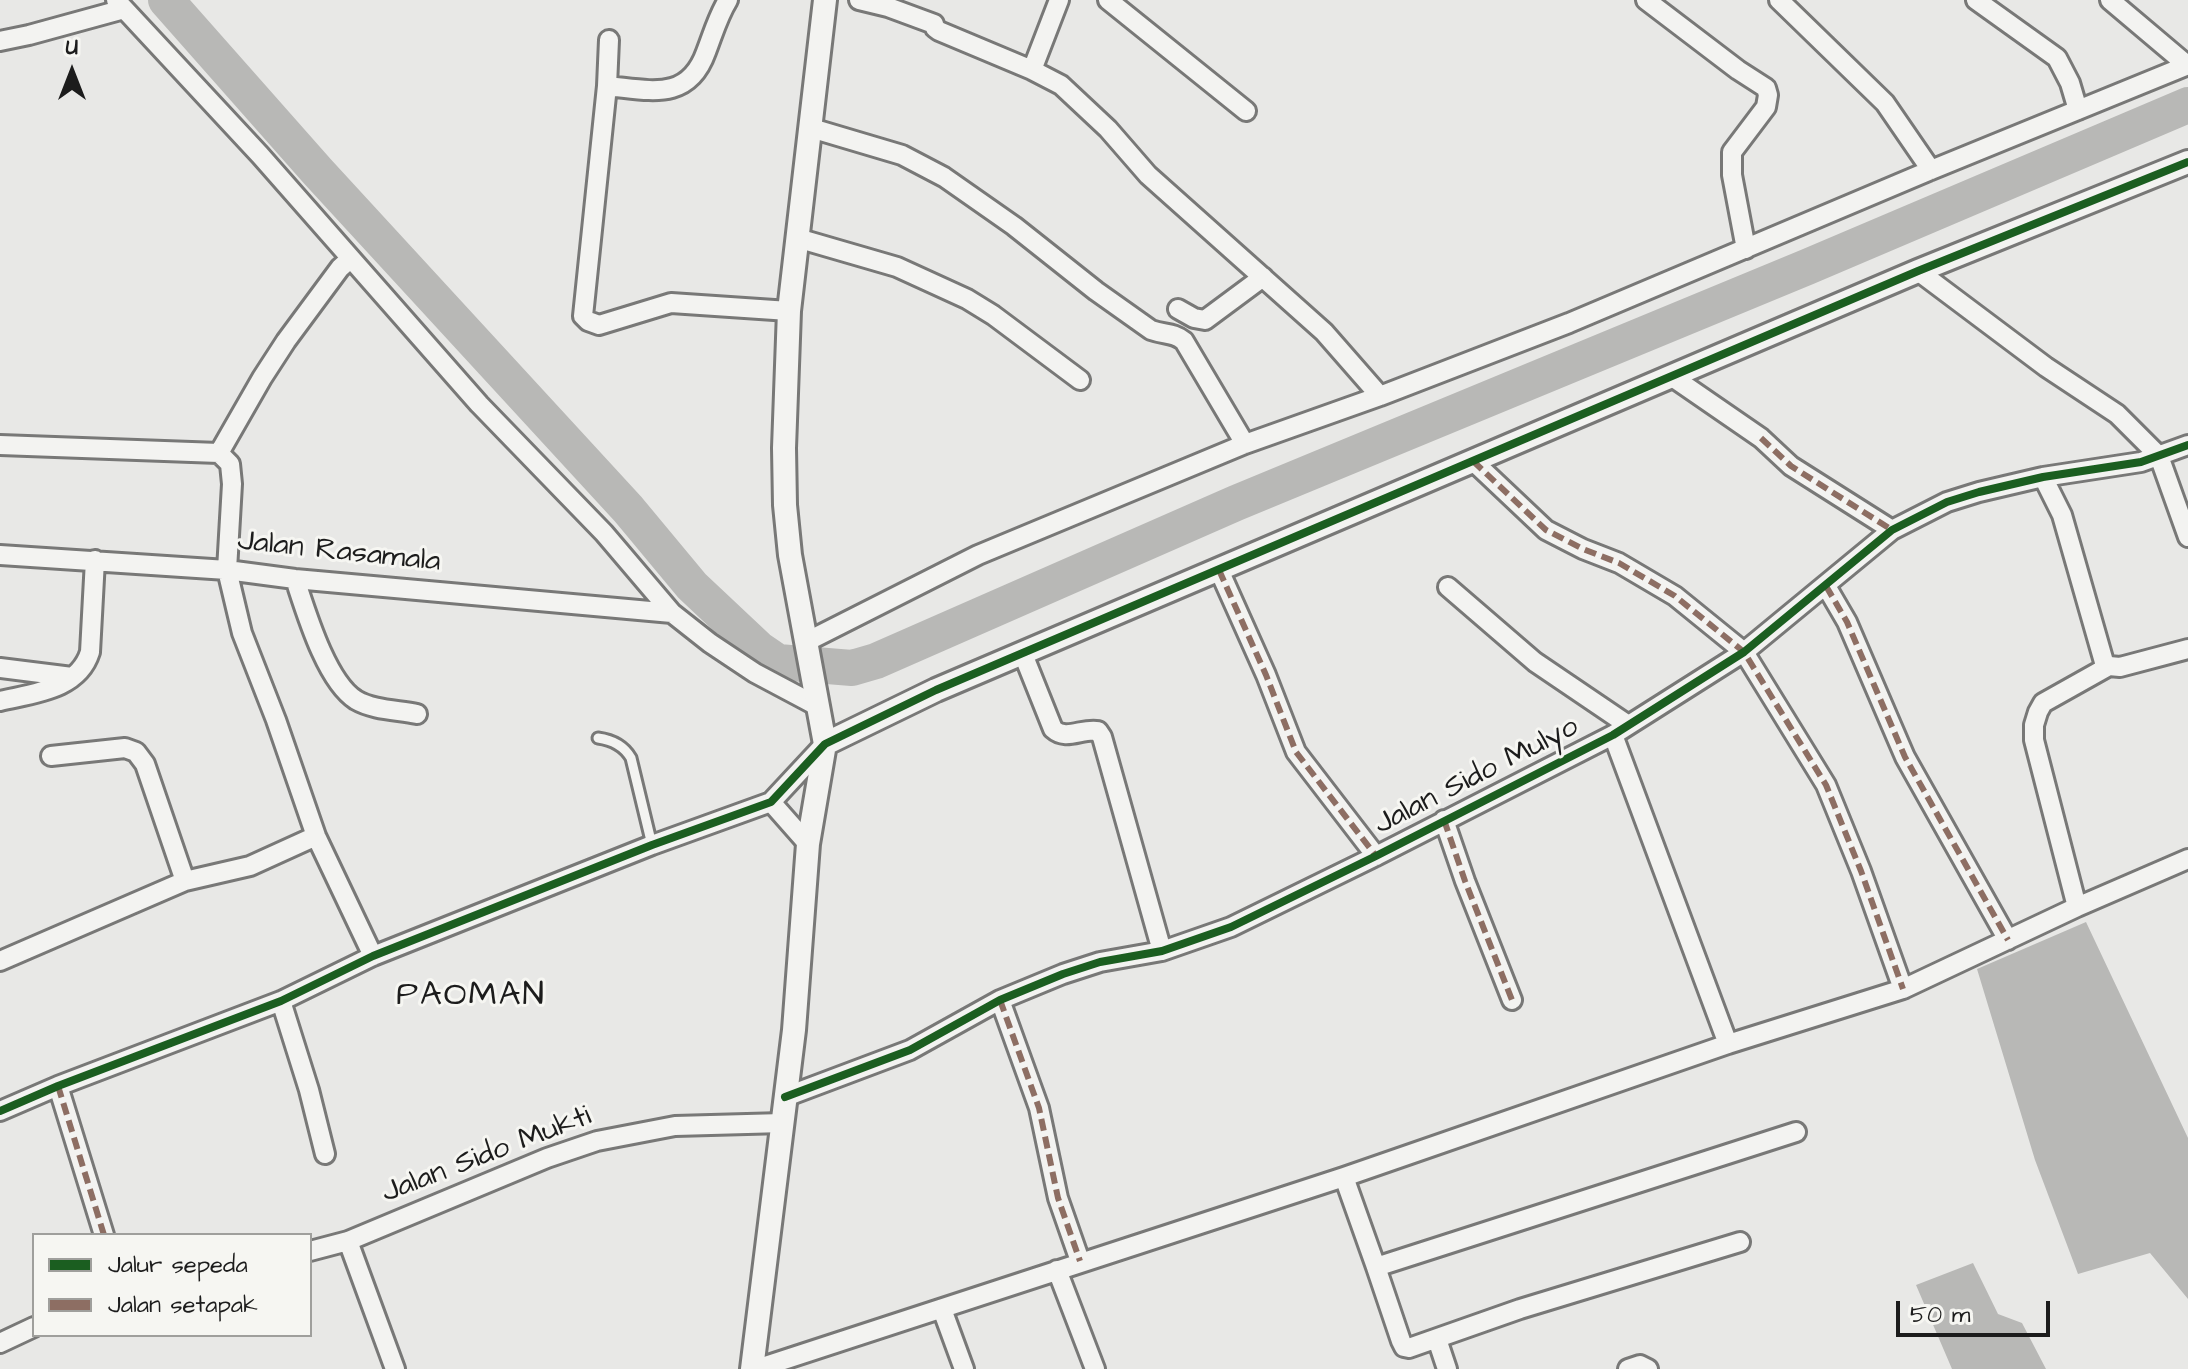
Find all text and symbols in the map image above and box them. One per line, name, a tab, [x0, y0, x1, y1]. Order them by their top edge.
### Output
north arrow	[32, 32, 112, 112]
text: U	[66, 32, 78, 63]
street label: Jalan Rasamala	[236, 524, 442, 582]
street label: Jalan Sido Mulyo	[1369, 710, 1585, 844]
district label: PAOMAN	[396, 977, 546, 1017]
street label: Jalan Sido Mukti	[377, 1100, 597, 1212]
legend	[32, 1233, 312, 1337]
text: Jalur sepeda	[108, 1248, 248, 1282]
scale bar	[1900, 1285, 2054, 1335]
text: Jalan setapak	[108, 1288, 258, 1322]
text: 50 m	[1910, 1298, 1970, 1332]

